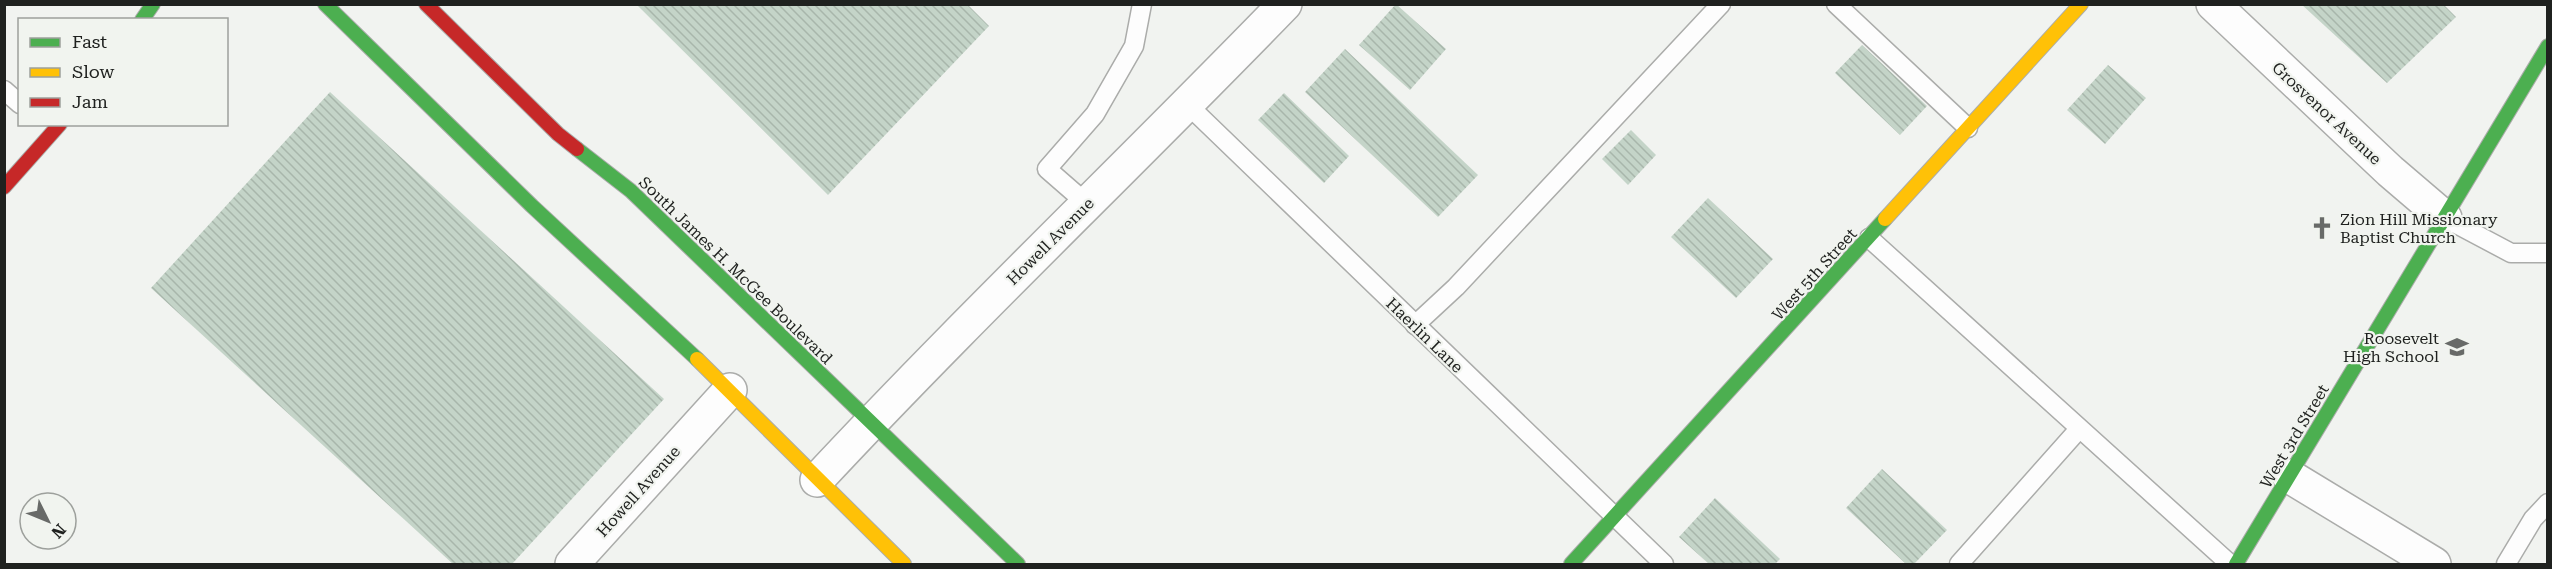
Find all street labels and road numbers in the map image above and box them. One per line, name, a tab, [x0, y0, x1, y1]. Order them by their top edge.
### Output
street label: Grosvenor Avenue	[2268, 58, 2385, 169]
street label: South James H. McGee Boulevard	[635, 173, 836, 368]
street label: Howell Avenue	[1003, 194, 1098, 289]
street label: West 5th Street	[1768, 224, 1861, 324]
street label: Haerlin Lane	[1382, 294, 1467, 377]
street label: West 3rd Street	[2256, 381, 2333, 492]
street label: Howell Avenue	[593, 442, 684, 541]

